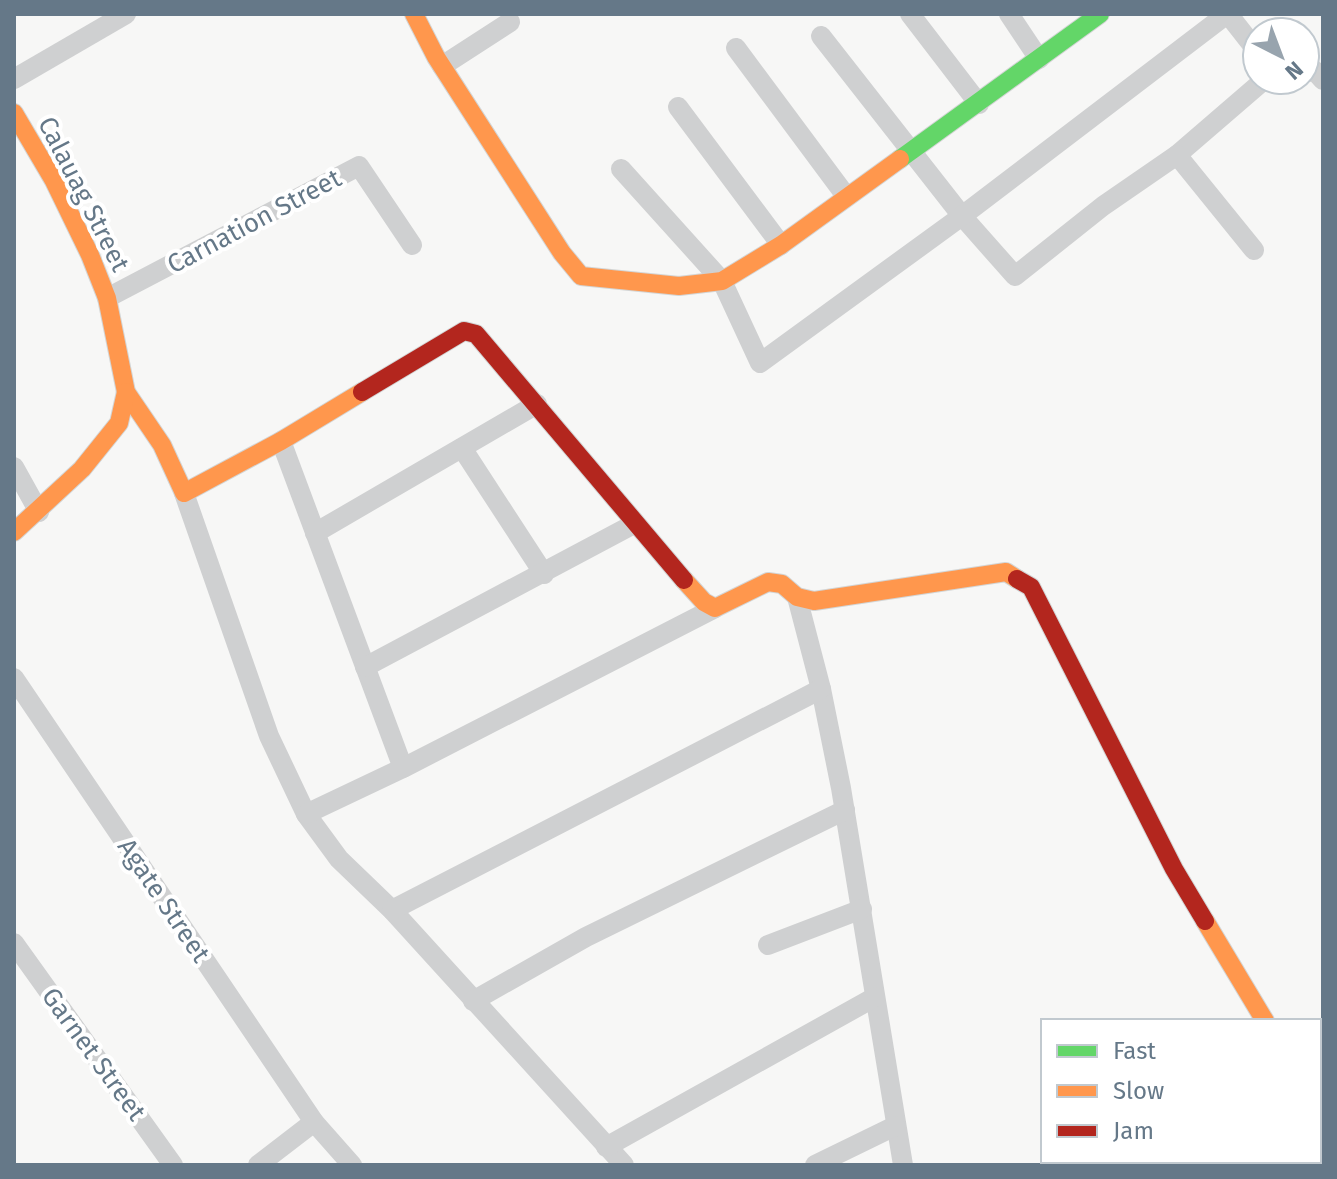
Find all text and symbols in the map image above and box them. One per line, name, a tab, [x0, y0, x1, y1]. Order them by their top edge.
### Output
north arrow	[1241, 16, 1321, 96]
text: N	[1280, 56, 1309, 85]
street label: Calauag Street	[31, 112, 136, 277]
street label: Carnation Street	[162, 162, 347, 280]
street label: Agate Street	[111, 832, 217, 969]
street label: Garnet Street	[35, 982, 153, 1127]
legend	[1041, 1019, 1321, 1163]
text: Fast	[1113, 1037, 1156, 1065]
text: Slow	[1113, 1077, 1164, 1105]
text: Jam	[1113, 1117, 1154, 1145]

